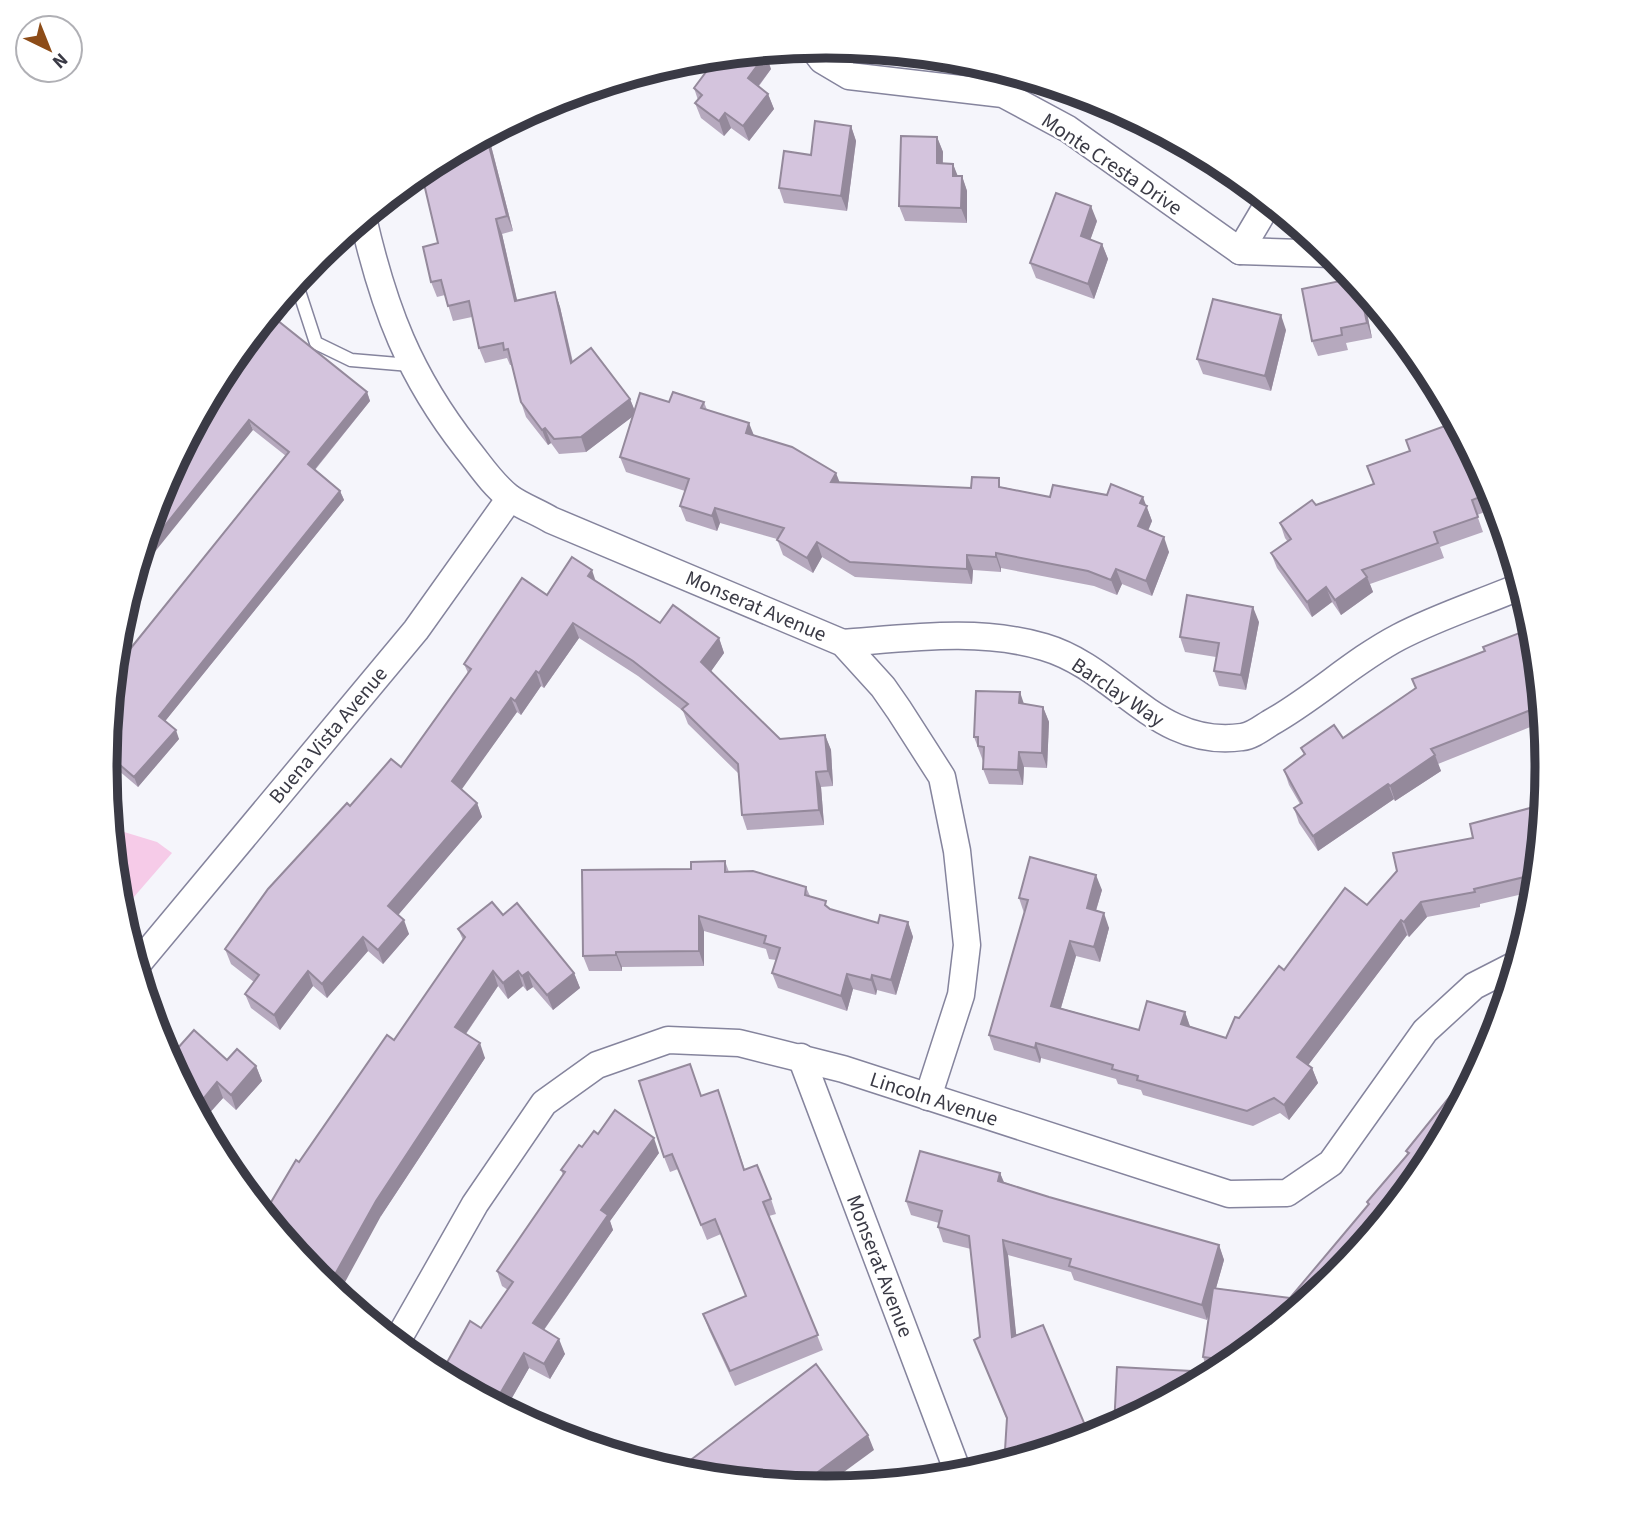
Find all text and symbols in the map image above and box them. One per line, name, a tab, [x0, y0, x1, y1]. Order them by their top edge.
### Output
north arrow	[14, 14, 84, 84]
text: N	[46, 46, 73, 75]
street label: Monte Cresta Drive	[1035, 106, 1189, 222]
street label: Monserat Avenue	[681, 563, 831, 649]
street label: Barclay Way	[1066, 650, 1171, 734]
street label: Buena Vista Avenue	[262, 660, 394, 810]
street label: Lincoln Avenue	[866, 1064, 1002, 1134]
street label: Monserat Avenue	[839, 1190, 921, 1342]

